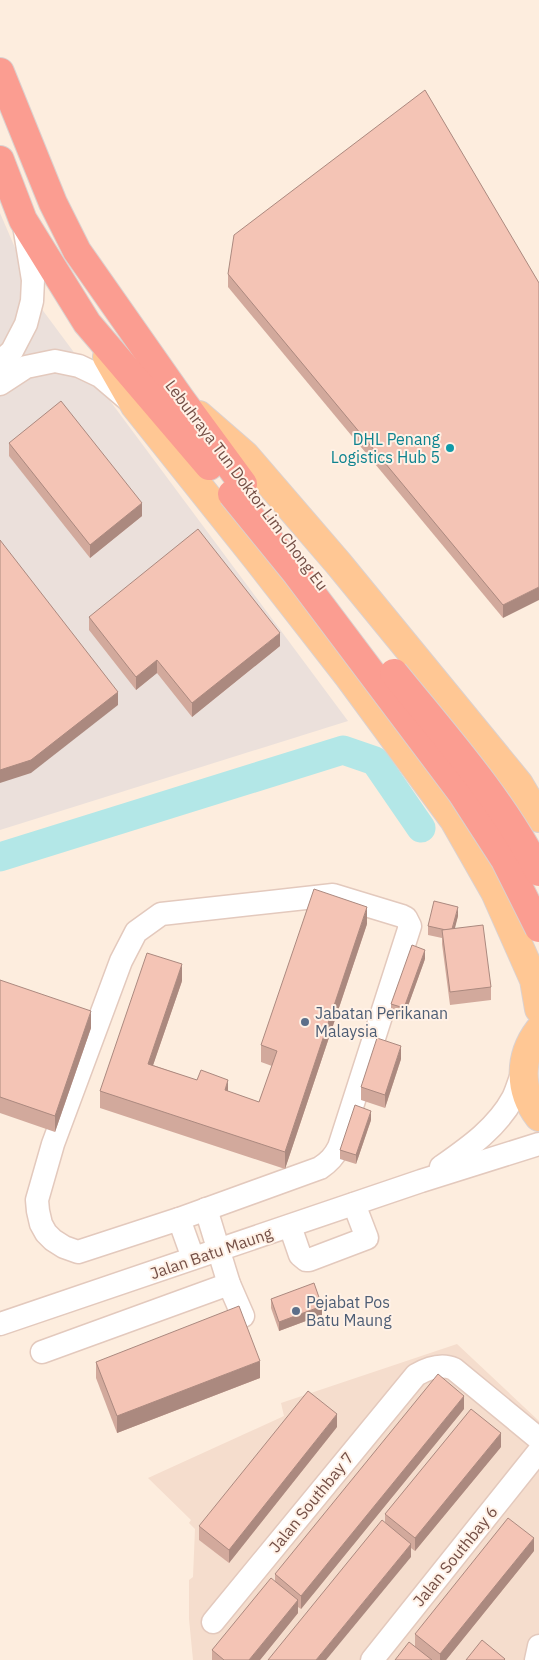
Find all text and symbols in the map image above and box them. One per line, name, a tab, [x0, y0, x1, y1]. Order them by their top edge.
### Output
street label: Lebuhraya Tun Doktor Lim Chong Eu	[161, 376, 333, 594]
place label: DHL Penang Logistics Hub 5	[331, 429, 441, 467]
marker: DHL Penang Logistics Hub 5	[444, 442, 456, 454]
place label: Jabatan Perikanan Malaysia	[315, 1003, 448, 1041]
marker: Jabatan Perikanan Malaysia	[299, 1016, 311, 1028]
street label: Jalan Batu Maung	[147, 1223, 275, 1283]
place label: Pejabat Pos Batu Maung	[306, 1292, 392, 1330]
marker: Pejabat Pos Batu Maung	[290, 1305, 302, 1317]
street label: Jalan Southbay 7	[264, 1448, 358, 1556]
street label: Jalan Southbay 6	[408, 1502, 502, 1610]

